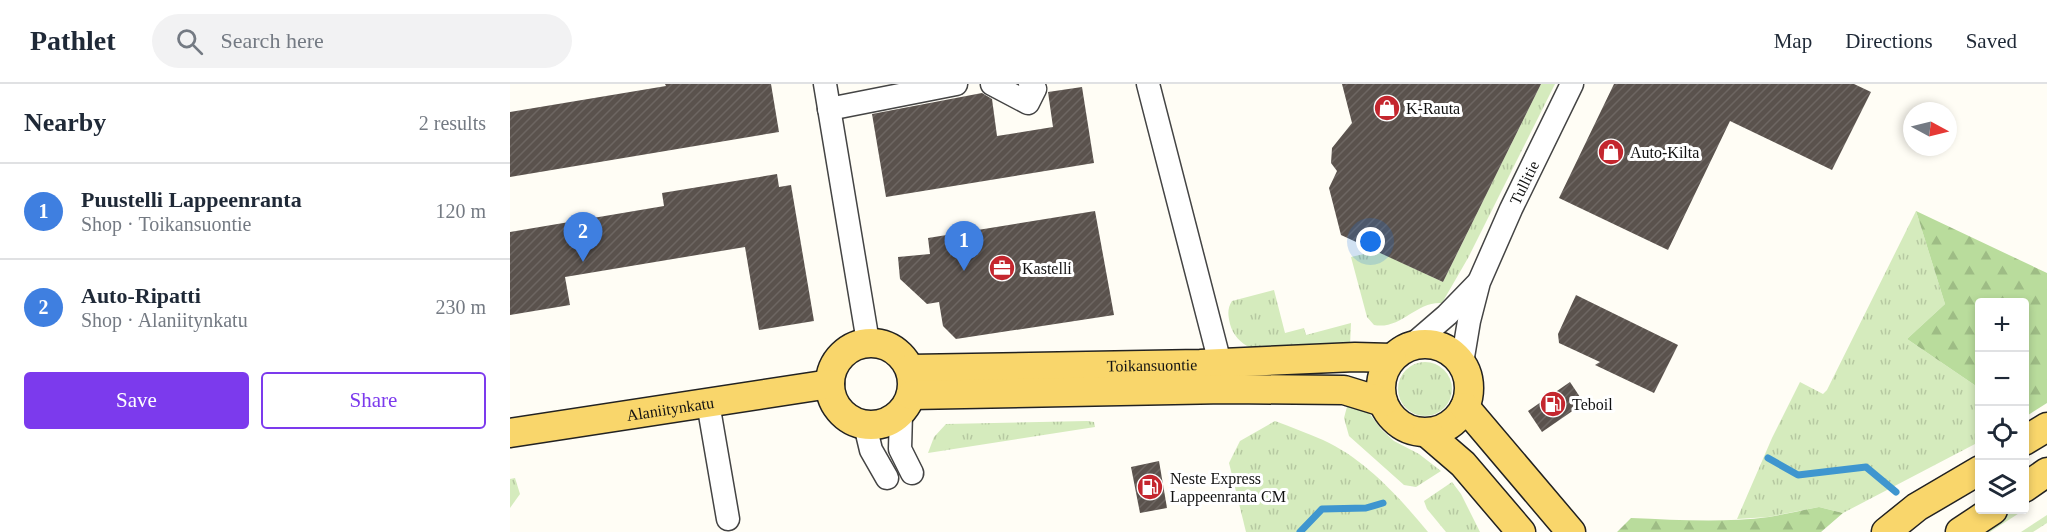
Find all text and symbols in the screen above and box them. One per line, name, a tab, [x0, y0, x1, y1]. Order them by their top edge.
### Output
search box	[152, 14, 572, 68]
text: Pathlet	[30, 25, 116, 56]
icon: search	[173, 25, 206, 58]
text: Search here	[221, 28, 324, 53]
text: Map	[1774, 29, 1812, 53]
text: Directions	[1845, 29, 1933, 53]
text: Saved	[1966, 29, 2017, 53]
shop icon: K-Rauta	[1372, 93, 1402, 123]
place label: K-Rauta	[1406, 100, 1460, 117]
north arrow	[1903, 102, 1957, 156]
text: Nearby	[24, 108, 106, 137]
text: 2 results	[419, 112, 486, 134]
shop icon: Auto-Kilta	[1596, 137, 1626, 167]
place label: Auto-Kilta	[1630, 144, 1699, 161]
street label: Tullitie	[1506, 158, 1542, 207]
text: Puustelli Lappeenranta	[81, 187, 302, 212]
text: 1	[39, 200, 49, 222]
text: 120 m	[435, 200, 486, 222]
pin: 2	[564, 212, 602, 262]
text: Shop · Toikansuontie	[81, 213, 251, 235]
pin: 1	[944, 222, 984, 271]
your location	[1356, 227, 1385, 256]
office icon: Kastelli	[987, 253, 1017, 283]
place label: Kastelli	[1022, 260, 1072, 277]
text: Auto-Ripatti	[81, 283, 201, 308]
text: 2	[39, 296, 49, 318]
text: 230 m	[435, 296, 486, 318]
map controls	[1975, 298, 2029, 514]
button: +	[1975, 298, 2029, 352]
text: Shop · Alaniitynkatu	[81, 309, 248, 331]
button: −	[1975, 352, 2029, 406]
street label: Toikansuontie	[1107, 356, 1197, 374]
button: Save	[24, 372, 249, 429]
button: Share	[261, 372, 486, 429]
fuel station icon: Teboil	[1538, 389, 1568, 419]
street label: Alaniitynkatu	[625, 393, 715, 424]
place label: Teboil	[1572, 396, 1613, 413]
button: locate	[1975, 406, 2029, 460]
button: layers	[1975, 460, 2029, 514]
place label: Neste Express Lappeenranta CM	[1170, 470, 1286, 506]
fuel station icon: Neste Express Lappeenranta CM	[1135, 472, 1165, 502]

